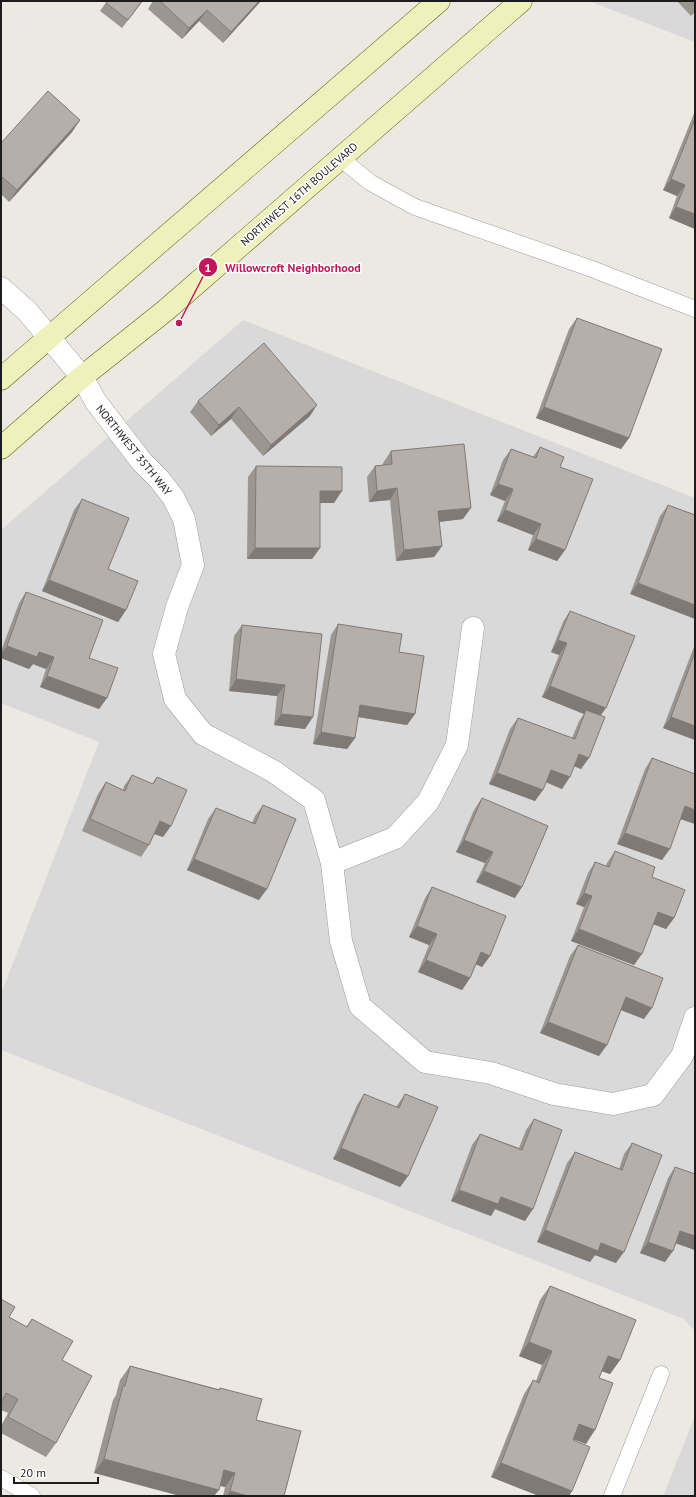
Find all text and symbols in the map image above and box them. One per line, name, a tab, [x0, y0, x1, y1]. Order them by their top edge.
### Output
street label: NORTHWEST 16TH BOULEVARD	[237, 139, 361, 249]
callout: Willowcroft Neighborhood	[198, 255, 369, 279]
text: 1	[205, 260, 211, 275]
text: Willowcroft Neighborhood	[225, 260, 361, 275]
street label: NORTHWEST 35TH WAY	[93, 402, 175, 499]
scale bar	[14, 1459, 98, 1485]
text: 20 m	[20, 1465, 46, 1480]

